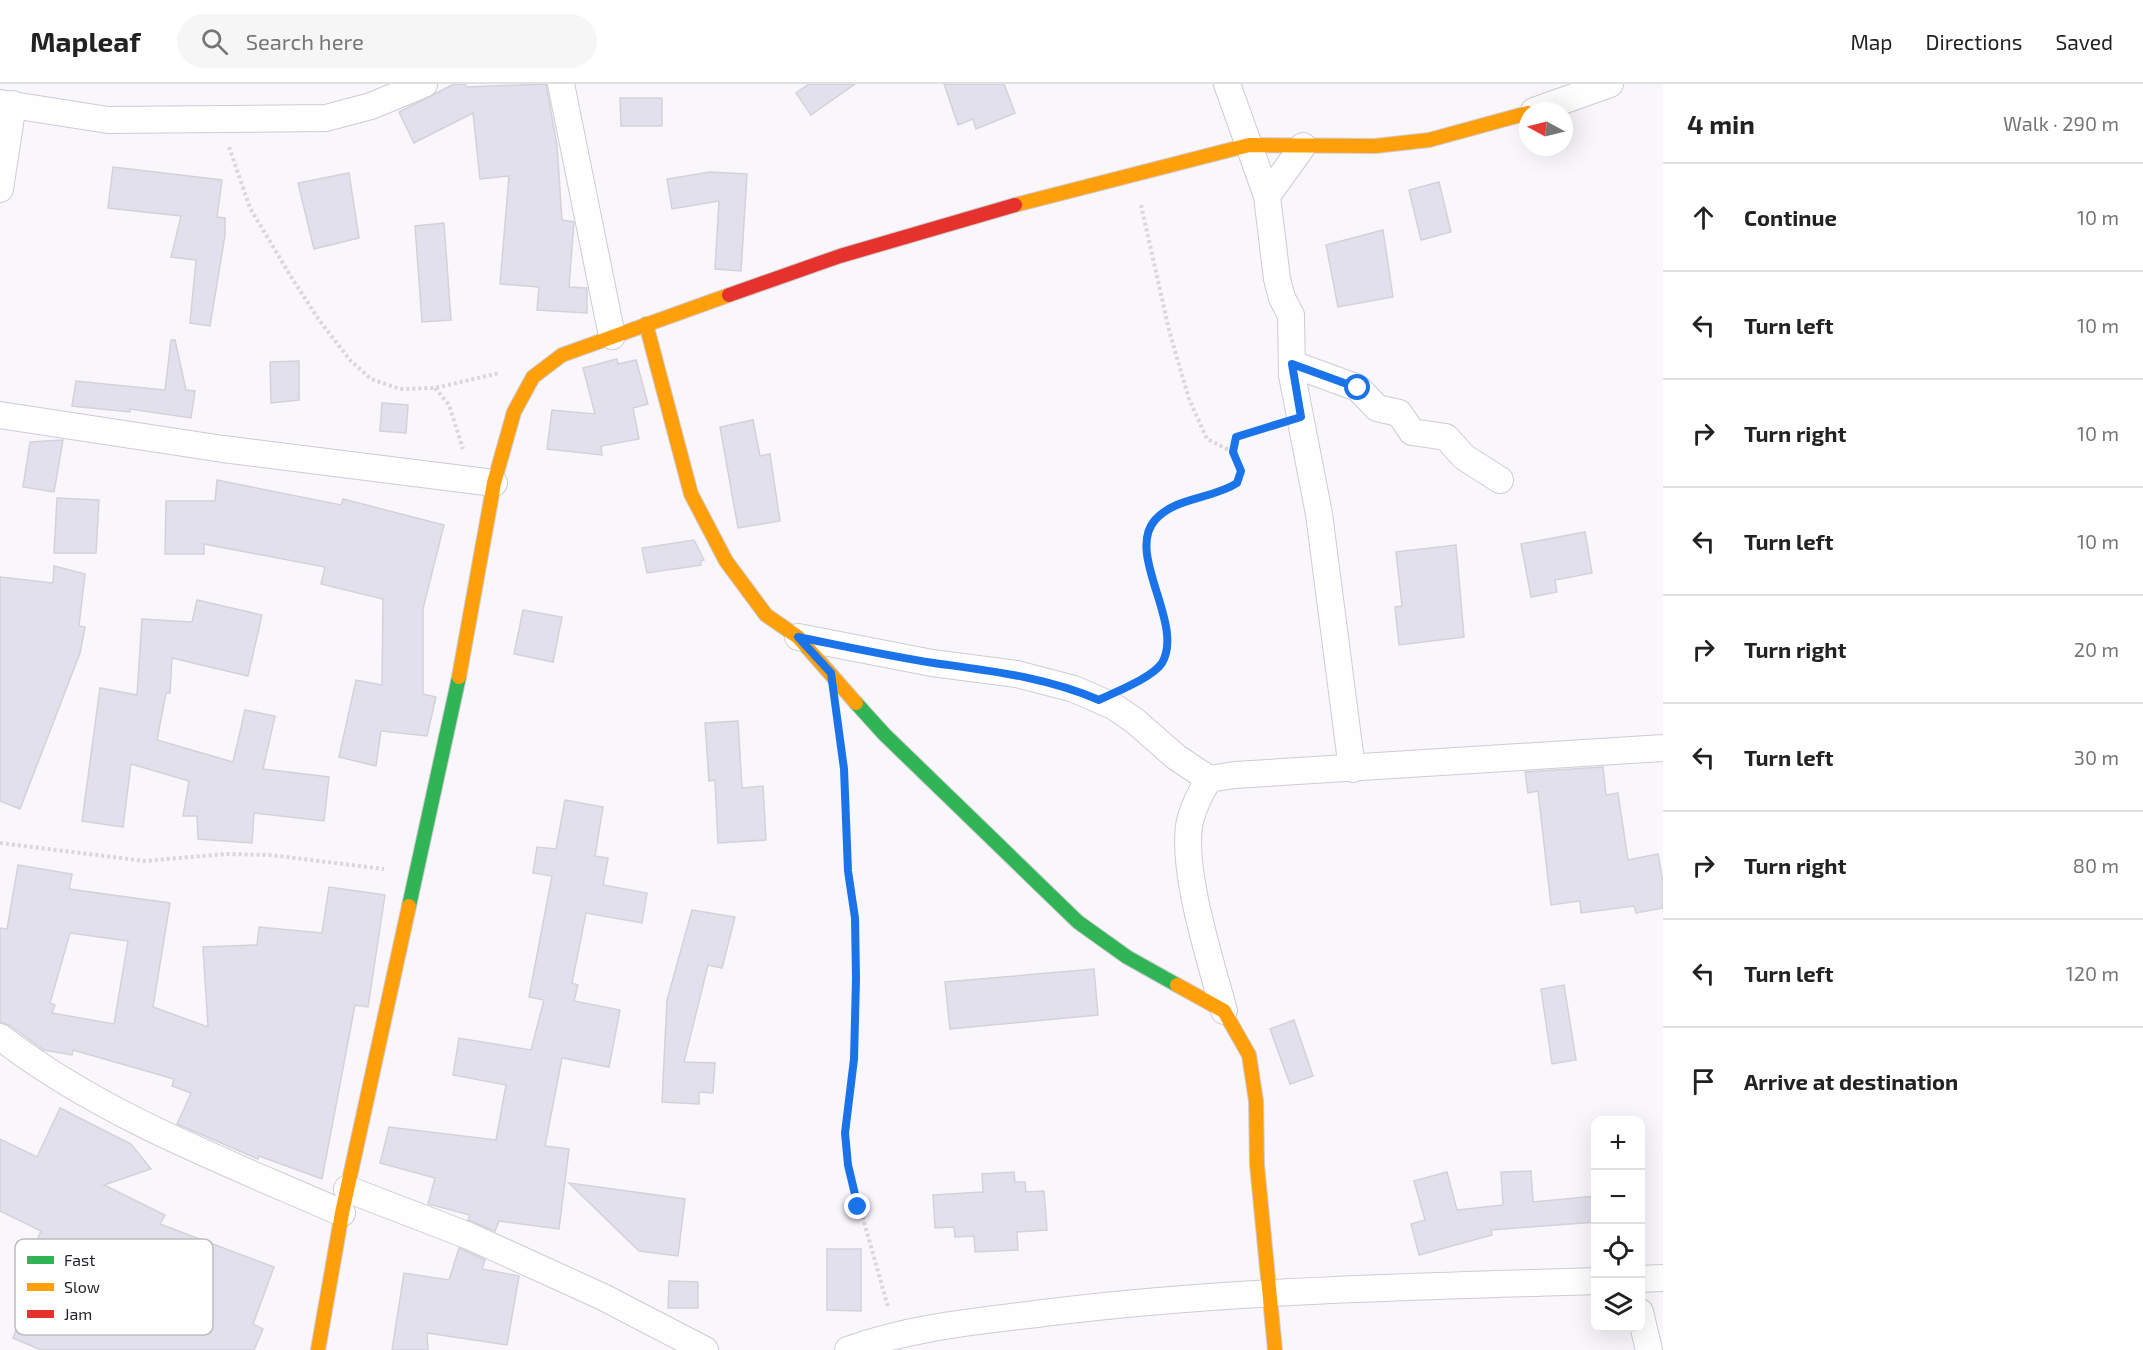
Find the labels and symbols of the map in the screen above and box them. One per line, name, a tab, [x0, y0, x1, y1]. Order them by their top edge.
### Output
north arrow	[1519, 102, 1573, 156]
route start	[1344, 374, 1370, 400]
route end	[844, 1193, 870, 1219]
legend	[15, 1239, 213, 1335]
text: Fast	[64, 1250, 95, 1269]
text: Slow	[64, 1277, 100, 1296]
text: Jam	[64, 1304, 92, 1323]

